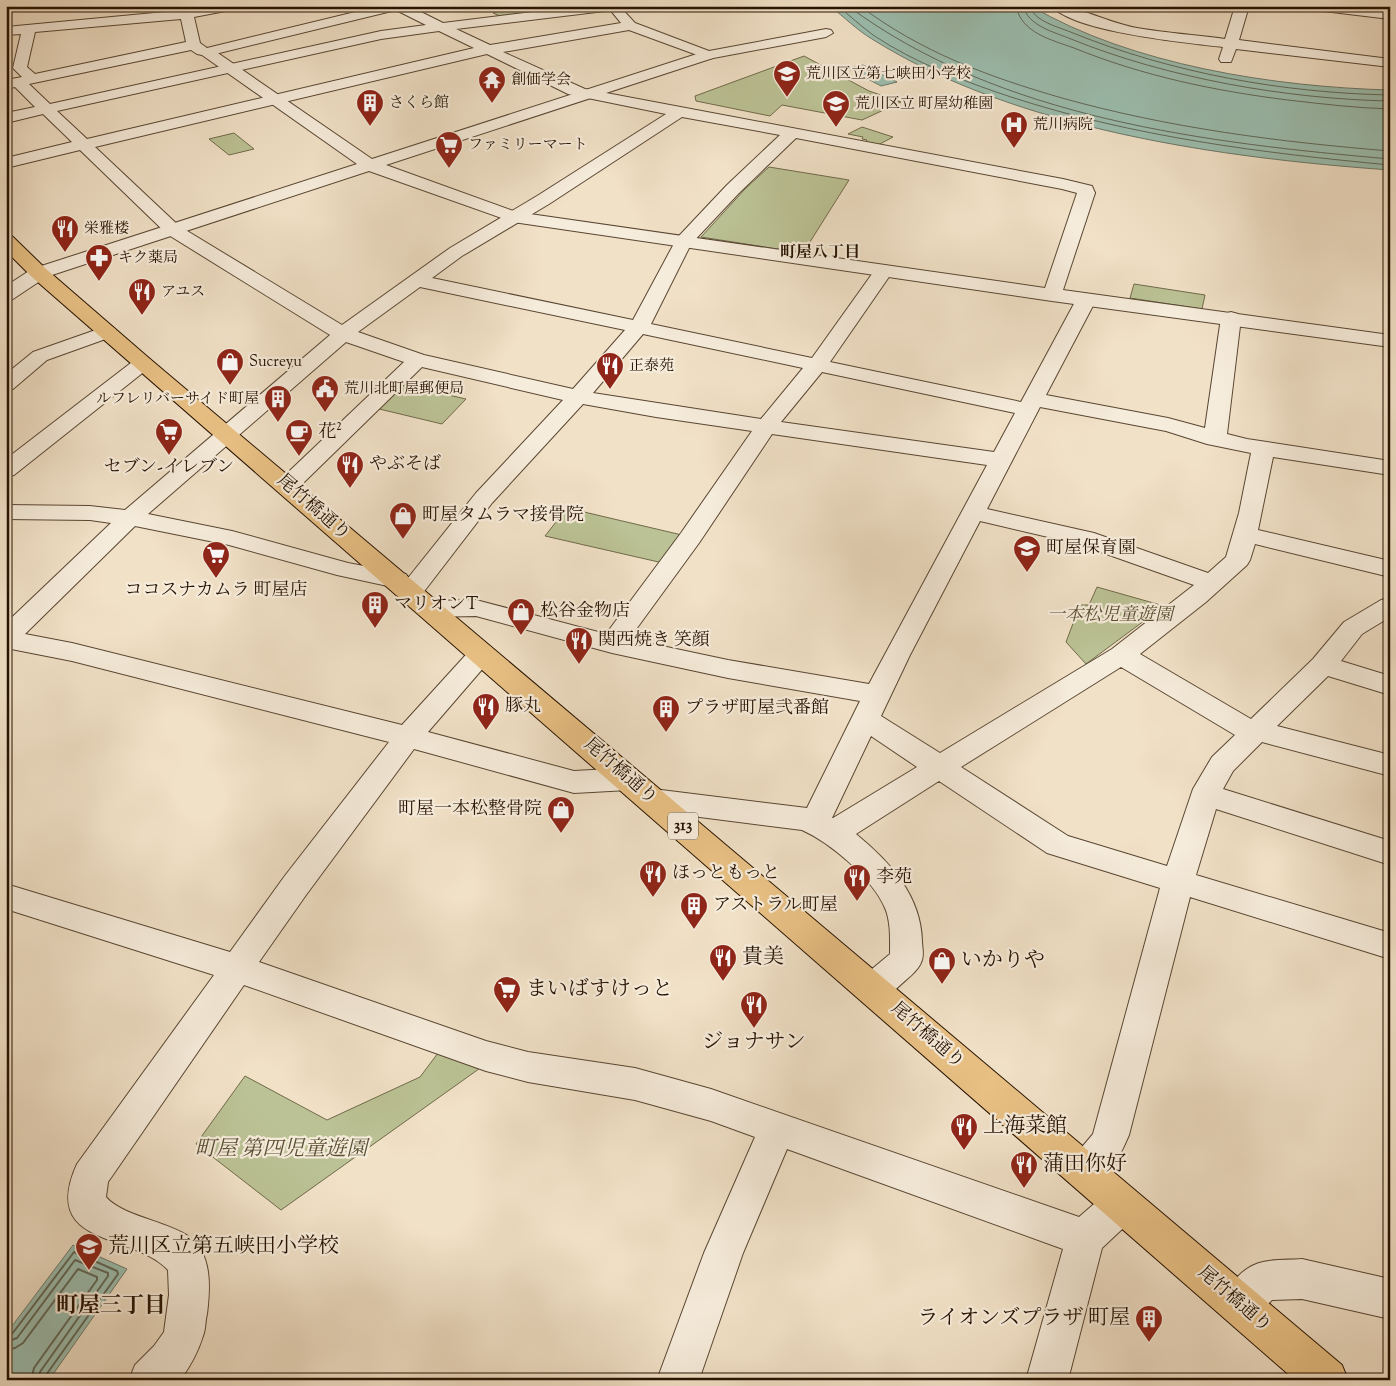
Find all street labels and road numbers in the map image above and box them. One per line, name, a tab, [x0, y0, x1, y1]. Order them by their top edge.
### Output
street label: 尾竹橋通り	[271, 469, 355, 547]
street label: 尾竹橋通り	[578, 733, 662, 811]
road number: 313	[668, 812, 698, 839]
street label: 尾竹橋通り	[885, 997, 969, 1075]
street label: 尾竹橋通り	[1192, 1261, 1276, 1339]

